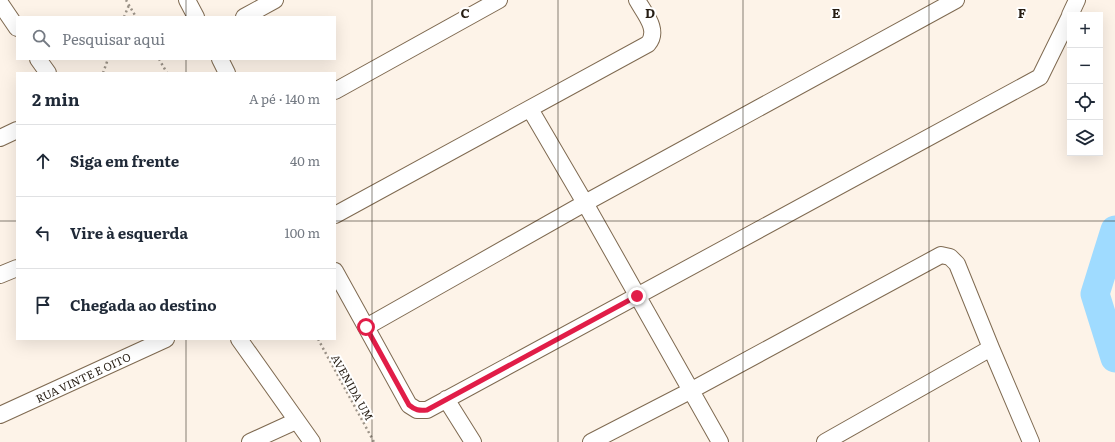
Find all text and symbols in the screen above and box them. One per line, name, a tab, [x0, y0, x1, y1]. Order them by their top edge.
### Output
text: C	[460, 3, 470, 22]
text: D	[645, 3, 655, 22]
text: E	[832, 3, 841, 22]
text: F	[1018, 3, 1026, 22]
map controls	[1067, 12, 1103, 156]
button: +	[1067, 12, 1103, 48]
search box	[16, 16, 336, 60]
icon: search	[30, 27, 52, 49]
text: Pesquisar aqui	[62, 27, 165, 50]
button: −	[1067, 48, 1103, 84]
button: locate	[1067, 84, 1103, 120]
text: 2 min	[32, 86, 80, 111]
text: A pé · 140 m	[249, 89, 320, 108]
button: layers	[1067, 120, 1103, 156]
text: Siga em frente	[70, 149, 179, 172]
icon: ahead	[32, 150, 54, 172]
text: 40 m	[290, 151, 320, 170]
text: Vire à esquerda	[70, 221, 188, 244]
icon: left	[32, 222, 54, 244]
text: 100 m	[284, 223, 320, 242]
route end	[628, 287, 646, 305]
text: Chegada ao destino	[70, 293, 217, 316]
icon: arrive	[32, 294, 54, 316]
route start	[357, 318, 375, 336]
street label: RUA VINTE E OITO	[33, 348, 133, 406]
street label: AVENIDA UM	[328, 351, 378, 423]

